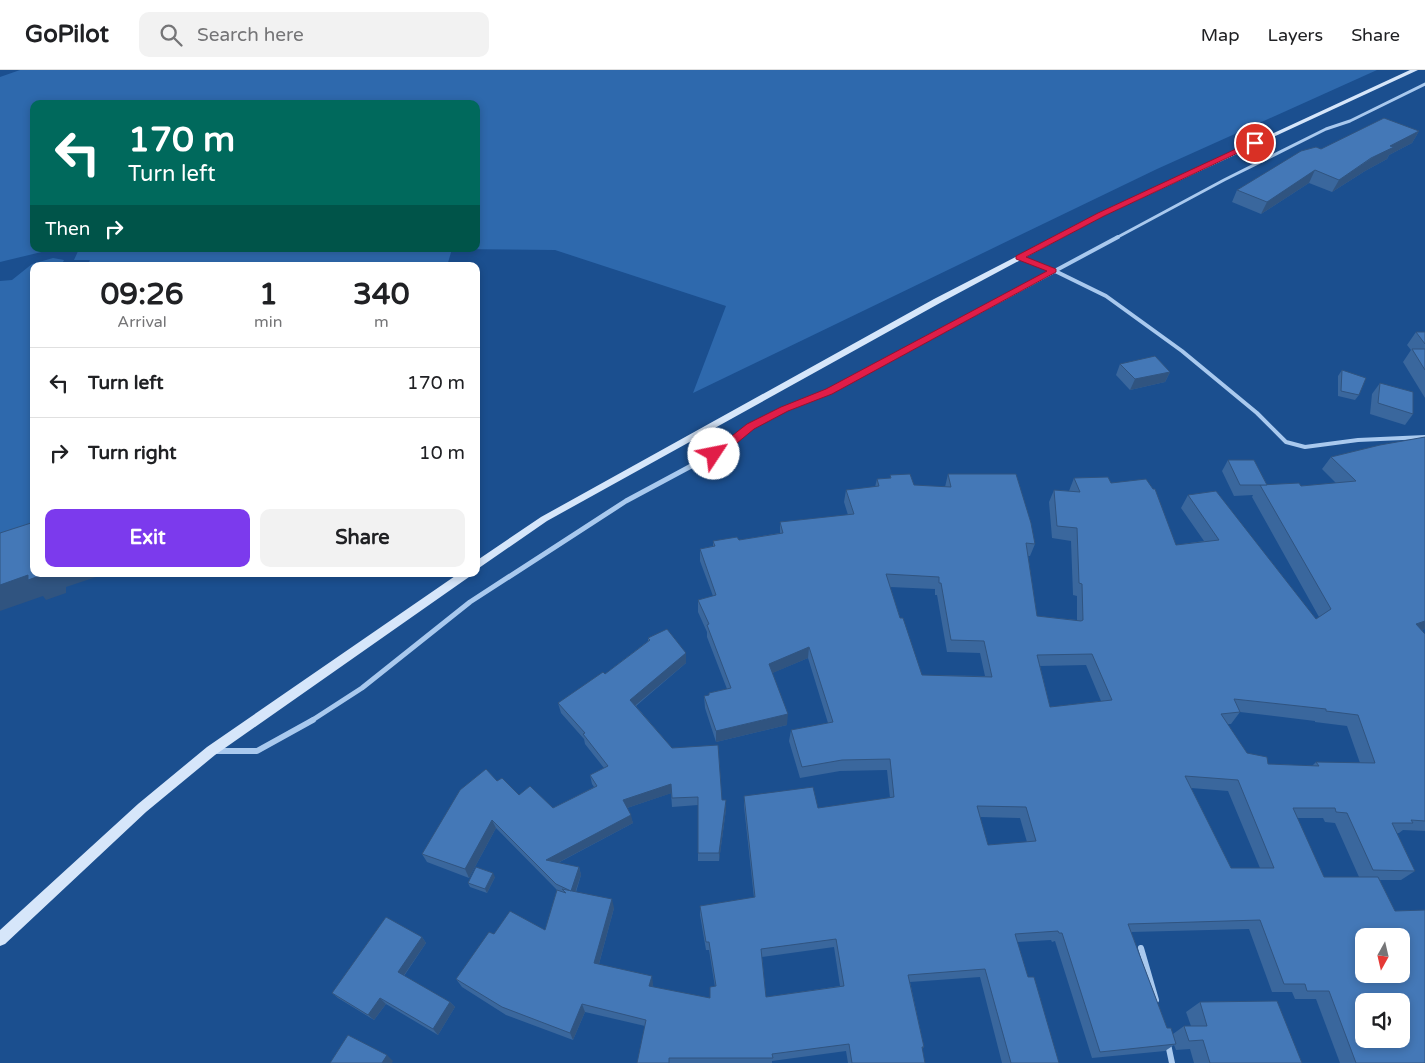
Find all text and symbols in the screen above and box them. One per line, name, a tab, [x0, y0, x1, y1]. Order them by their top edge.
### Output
search box	[139, 12, 489, 57]
text: GoPilot	[25, 20, 109, 49]
icon: search	[157, 21, 185, 49]
text: Search here	[197, 24, 304, 46]
text: Map	[1201, 24, 1240, 46]
text: Layers	[1268, 24, 1323, 46]
text: Share	[1351, 24, 1400, 46]
text: 170 m	[128, 119, 235, 161]
icon: left	[45, 120, 110, 185]
pin	[1234, 122, 1276, 164]
icon: arrive	[1241, 129, 1269, 157]
text: Turn left	[128, 161, 216, 187]
icon: right	[100, 215, 128, 243]
text: Then	[45, 218, 90, 240]
text: 09:26	[100, 276, 184, 313]
text: 1	[259, 276, 278, 313]
text: 340	[353, 276, 410, 313]
text: Arrival	[117, 312, 167, 332]
text: min	[254, 312, 283, 332]
text: m	[374, 312, 389, 332]
icon: left	[45, 369, 73, 397]
text: Turn left	[88, 372, 164, 394]
text: 170 m	[407, 372, 465, 394]
position arrow	[687, 427, 739, 479]
icon: right	[45, 439, 73, 467]
text: Turn right	[88, 442, 176, 464]
text: 10 m	[419, 442, 465, 464]
button: Exit	[45, 509, 250, 567]
button: Share	[260, 509, 465, 567]
north arrow	[1355, 928, 1410, 982]
map controls	[1355, 928, 1410, 1048]
button: sound	[1355, 993, 1410, 1048]

